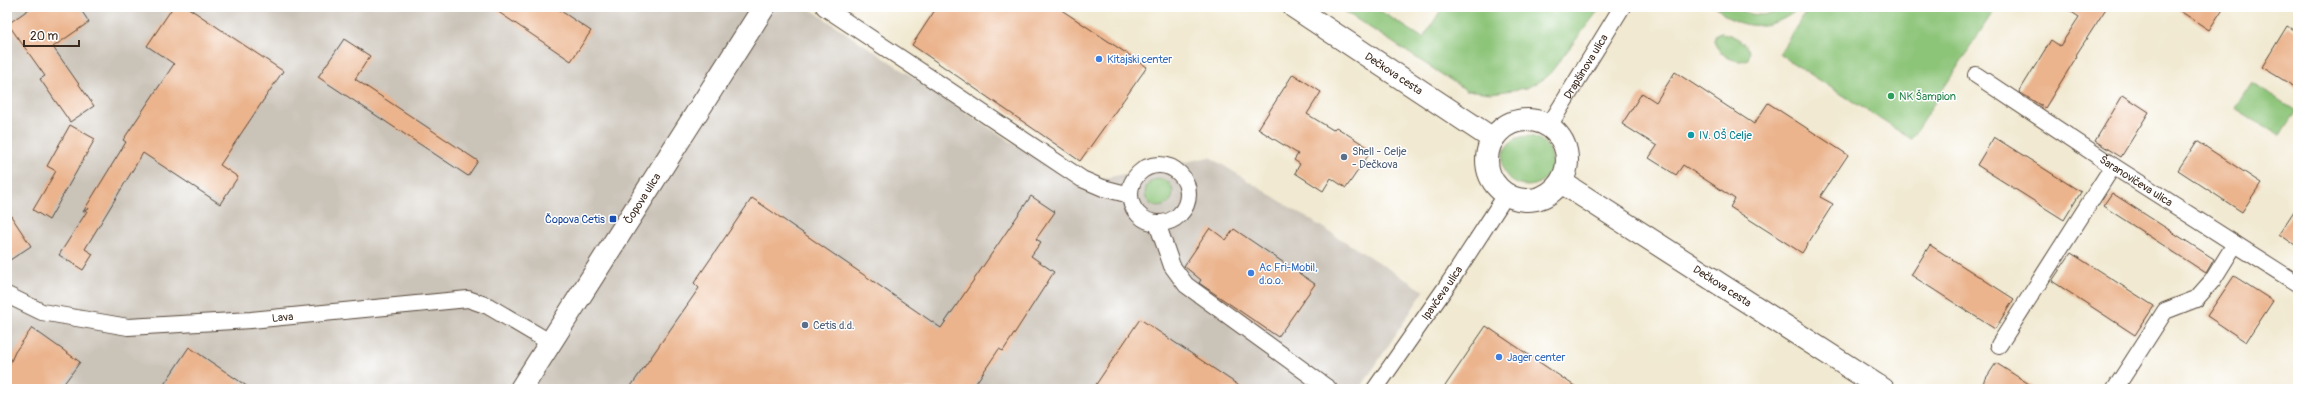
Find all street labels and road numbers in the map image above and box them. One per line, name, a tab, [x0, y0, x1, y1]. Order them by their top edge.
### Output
street label: Drapšinova ulica	[1561, 32, 1610, 101]
street label: Dečkova cesta	[1363, 50, 1425, 97]
street label: Šaranovičeva ulica	[2097, 152, 2175, 209]
street label: Čopova ulica	[621, 171, 663, 226]
street label: Dečkova cesta	[1691, 262, 1754, 309]
street label: Ipavčeva ulica	[1419, 263, 1465, 323]
street label: Lava	[271, 309, 294, 324]

